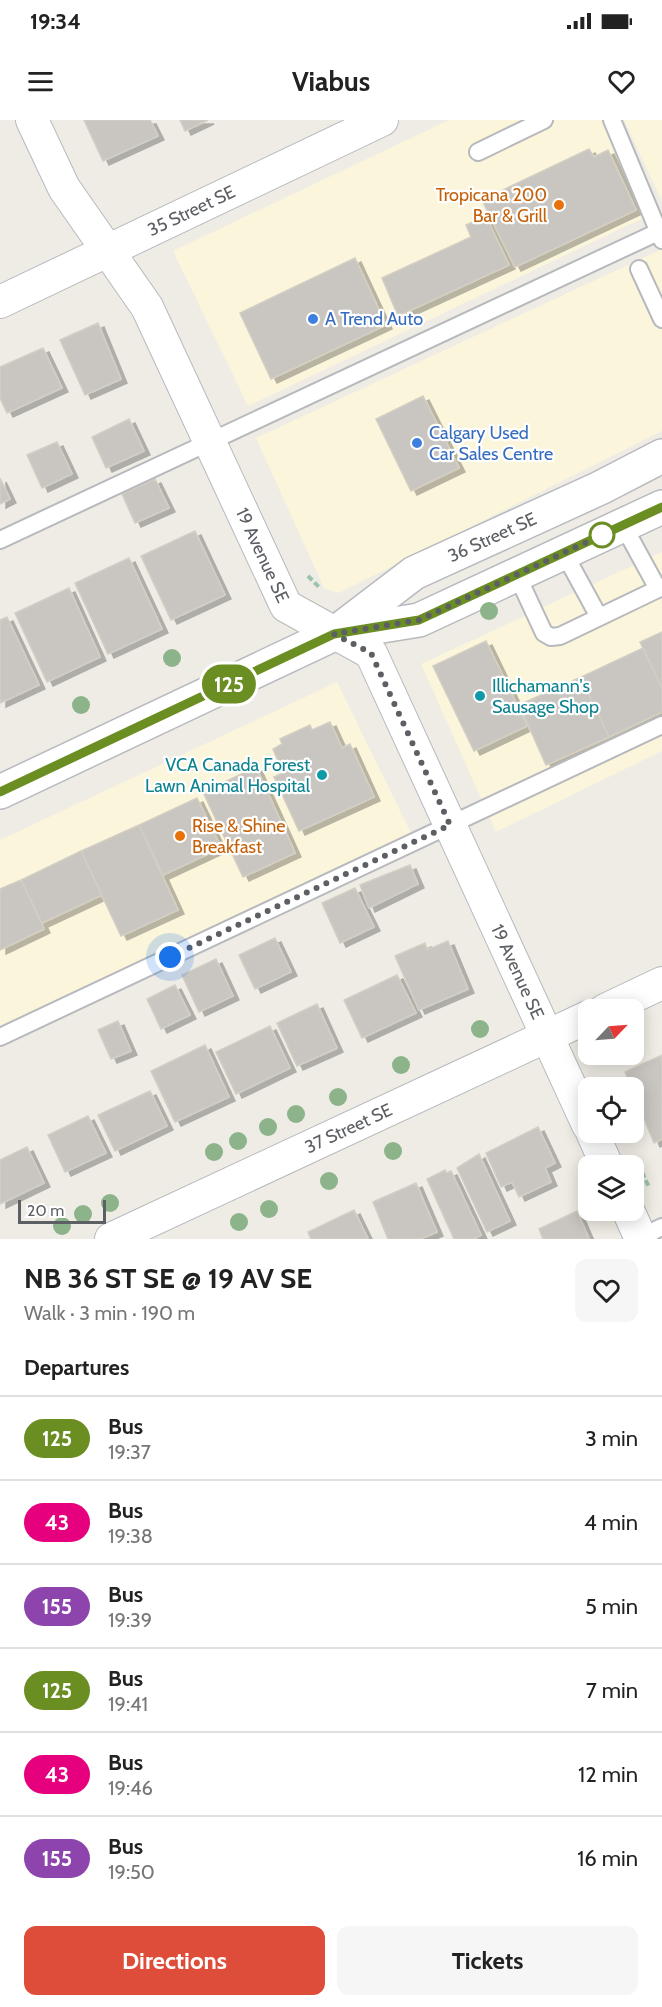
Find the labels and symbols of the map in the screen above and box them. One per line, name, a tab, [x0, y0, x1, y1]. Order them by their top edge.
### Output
street label: 35 Street SE	[144, 181, 239, 241]
place label: Tropicana 200 Bar & Grill	[436, 184, 548, 227]
marker: Tropicana 200 Bar & Grill	[552, 198, 566, 212]
place label: A Trend Auto	[325, 308, 423, 330]
marker: A Trend Auto	[306, 312, 320, 326]
place label: Calgary Used Car Sales Centre	[429, 422, 553, 465]
marker: Calgary Used Car Sales Centre	[410, 436, 424, 450]
street label: 19 Avenue SE	[231, 504, 294, 606]
street label: 36 Street SE	[444, 508, 540, 567]
unlabelled marker	[589, 522, 615, 548]
line badge: 125	[194, 664, 264, 704]
place label: Illichamann's Sausage Shop	[492, 675, 599, 718]
marker: Illichamann's Sausage Shop	[473, 689, 487, 703]
place label: VCA Canada Forest Lawn Animal Hospital	[145, 754, 311, 797]
marker: VCA Canada Forest Lawn Animal Hospital	[315, 768, 329, 782]
place label: Rise & Shine Breakfast	[192, 815, 286, 858]
marker: Rise & Shine Breakfast	[173, 829, 187, 843]
street label: 19 Avenue SE	[486, 921, 549, 1023]
your location	[155, 942, 185, 972]
north arrow	[578, 999, 644, 1065]
street label: 37 Street SE	[301, 1099, 396, 1158]
scale bar	[18, 1197, 106, 1224]

